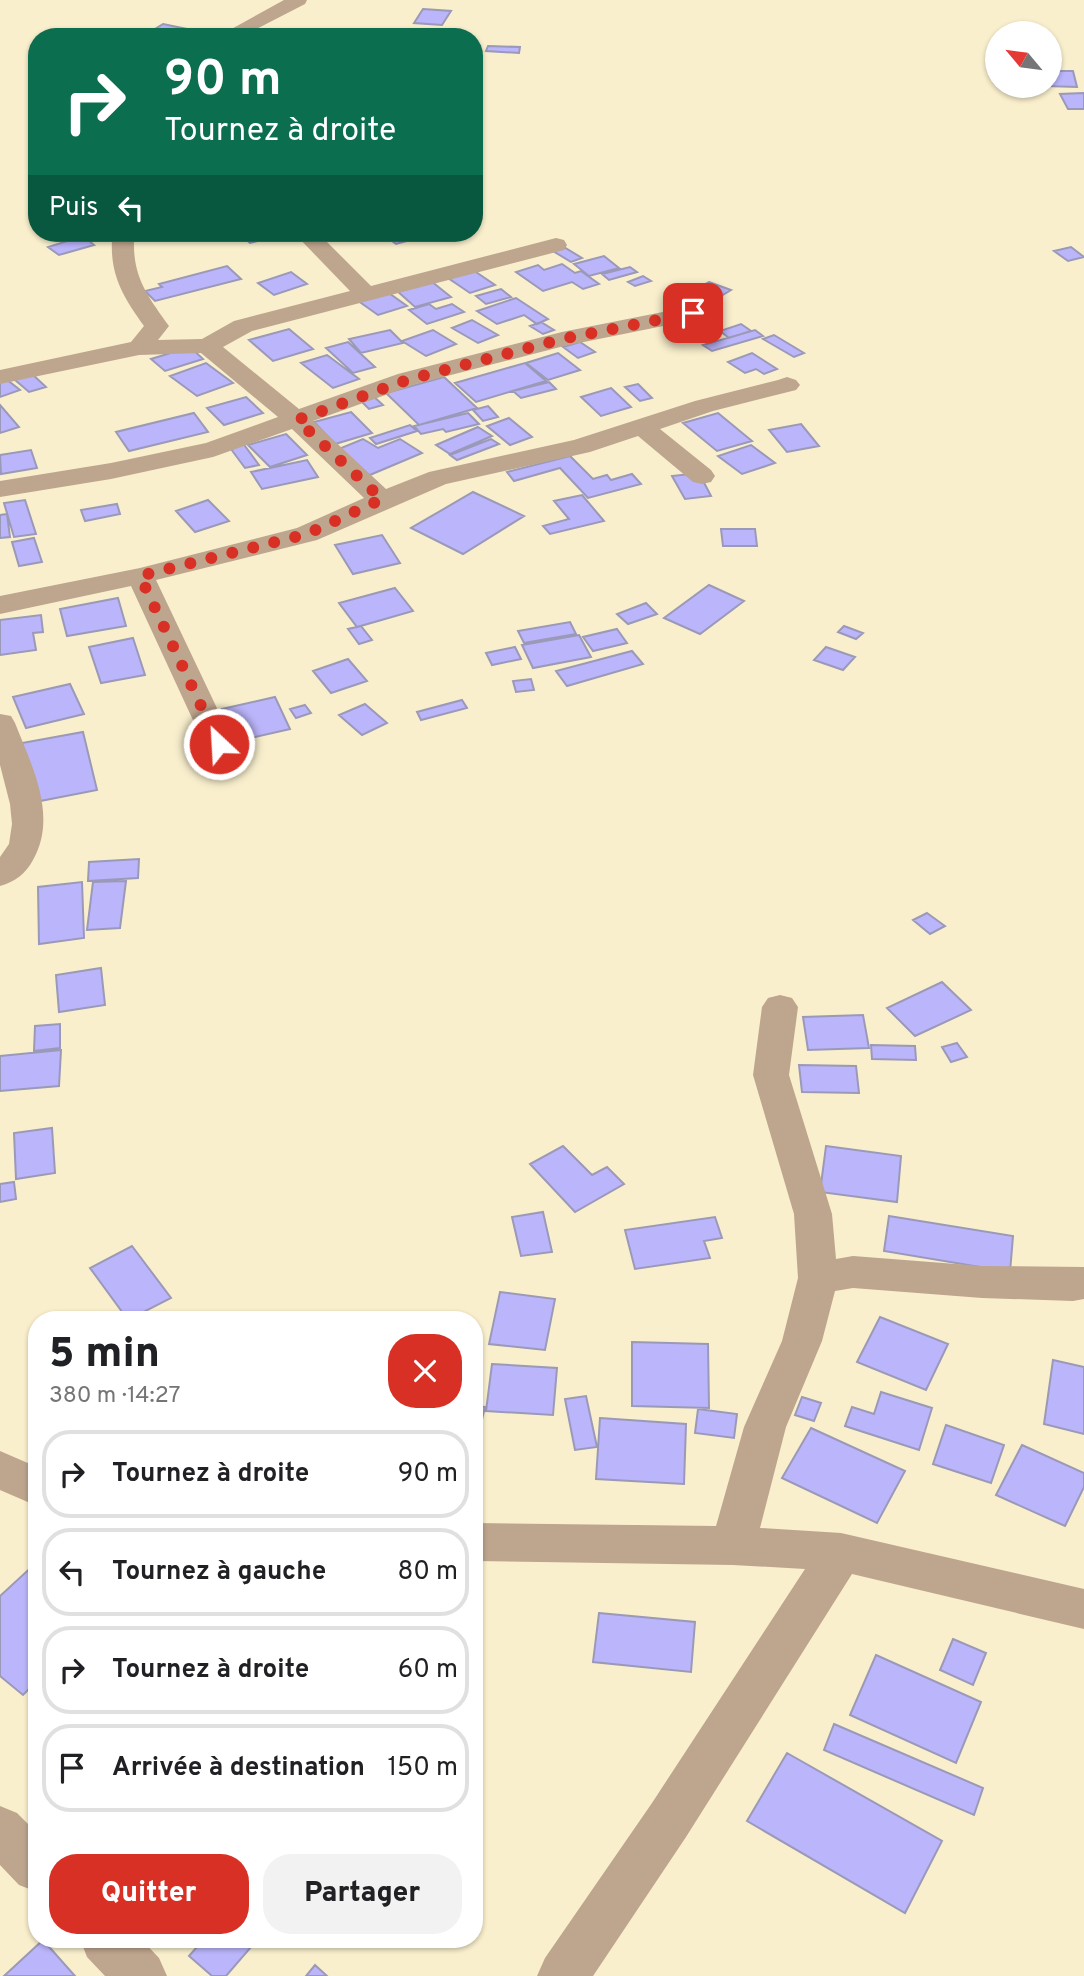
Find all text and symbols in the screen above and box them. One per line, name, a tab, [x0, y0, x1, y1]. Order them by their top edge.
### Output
north arrow	[985, 21, 1062, 98]
map controls	[985, 21, 1062, 98]
text: 90 m	[164, 51, 282, 113]
icon: right	[49, 56, 140, 147]
text: Tournez à droite	[164, 112, 396, 152]
icon: left	[112, 189, 150, 227]
text: Puis	[49, 192, 98, 225]
pin	[663, 283, 723, 343]
icon: arrive	[674, 294, 712, 332]
position arrow	[182, 707, 256, 781]
text: 5 min	[49, 1329, 160, 1382]
button: close	[388, 1334, 462, 1408]
text: 380 m · 14:27	[49, 1382, 181, 1411]
icon: right	[53, 1455, 91, 1493]
text: Tournez à droite	[112, 1458, 309, 1491]
text: 90 m	[398, 1458, 458, 1491]
icon: left	[53, 1553, 91, 1591]
text: Tournez à gauche	[112, 1556, 326, 1589]
text: 80 m	[398, 1556, 458, 1589]
icon: right	[53, 1651, 91, 1689]
text: Tournez à droite	[112, 1654, 309, 1687]
text: 60 m	[398, 1654, 458, 1687]
icon: arrive	[53, 1749, 91, 1787]
text: Arrivée à destination	[112, 1752, 365, 1785]
text: 150 m	[387, 1752, 458, 1785]
button: Quitter	[49, 1854, 249, 1934]
button: Partager	[263, 1854, 462, 1934]

